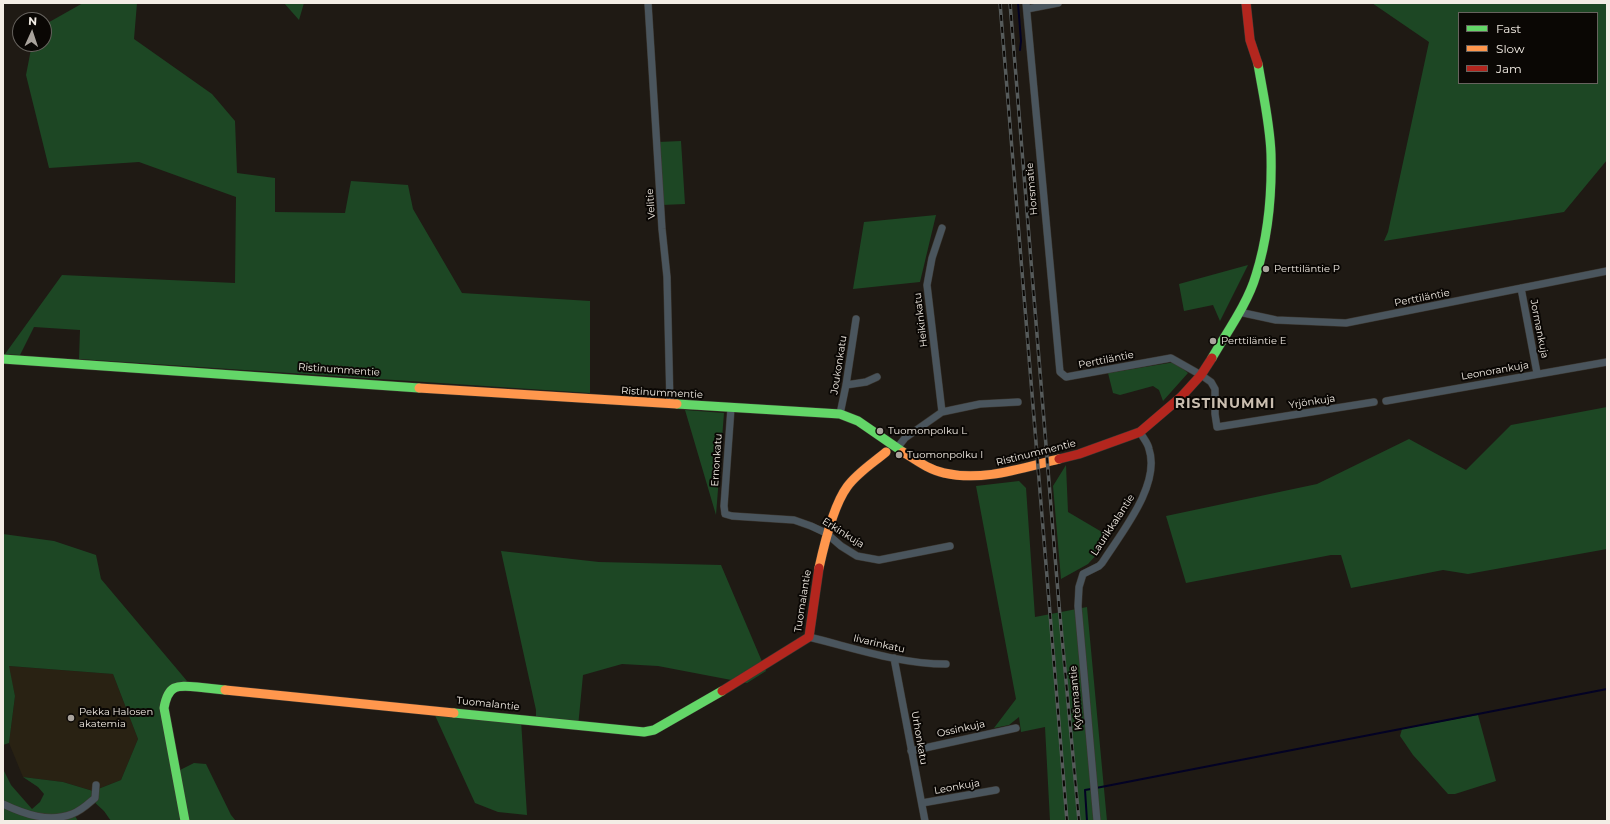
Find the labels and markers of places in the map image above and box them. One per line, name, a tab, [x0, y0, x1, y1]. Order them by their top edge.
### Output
place label: Perttiläntie P	[1274, 263, 1340, 275]
marker: Perttiläntie P	[1261, 264, 1271, 274]
place label: Perttiläntie E	[1221, 335, 1286, 347]
marker: Perttiläntie E	[1208, 336, 1218, 346]
place label: Tuomonpolku L	[888, 425, 967, 437]
marker: Tuomonpolku L	[875, 426, 885, 436]
place label: Tuomonpolku I	[907, 449, 983, 461]
marker: Tuomonpolku I	[894, 450, 904, 460]
place label: Pekka Halosen akatemia	[79, 706, 153, 730]
marker: Pekka Halosen akatemia	[66, 713, 76, 723]

